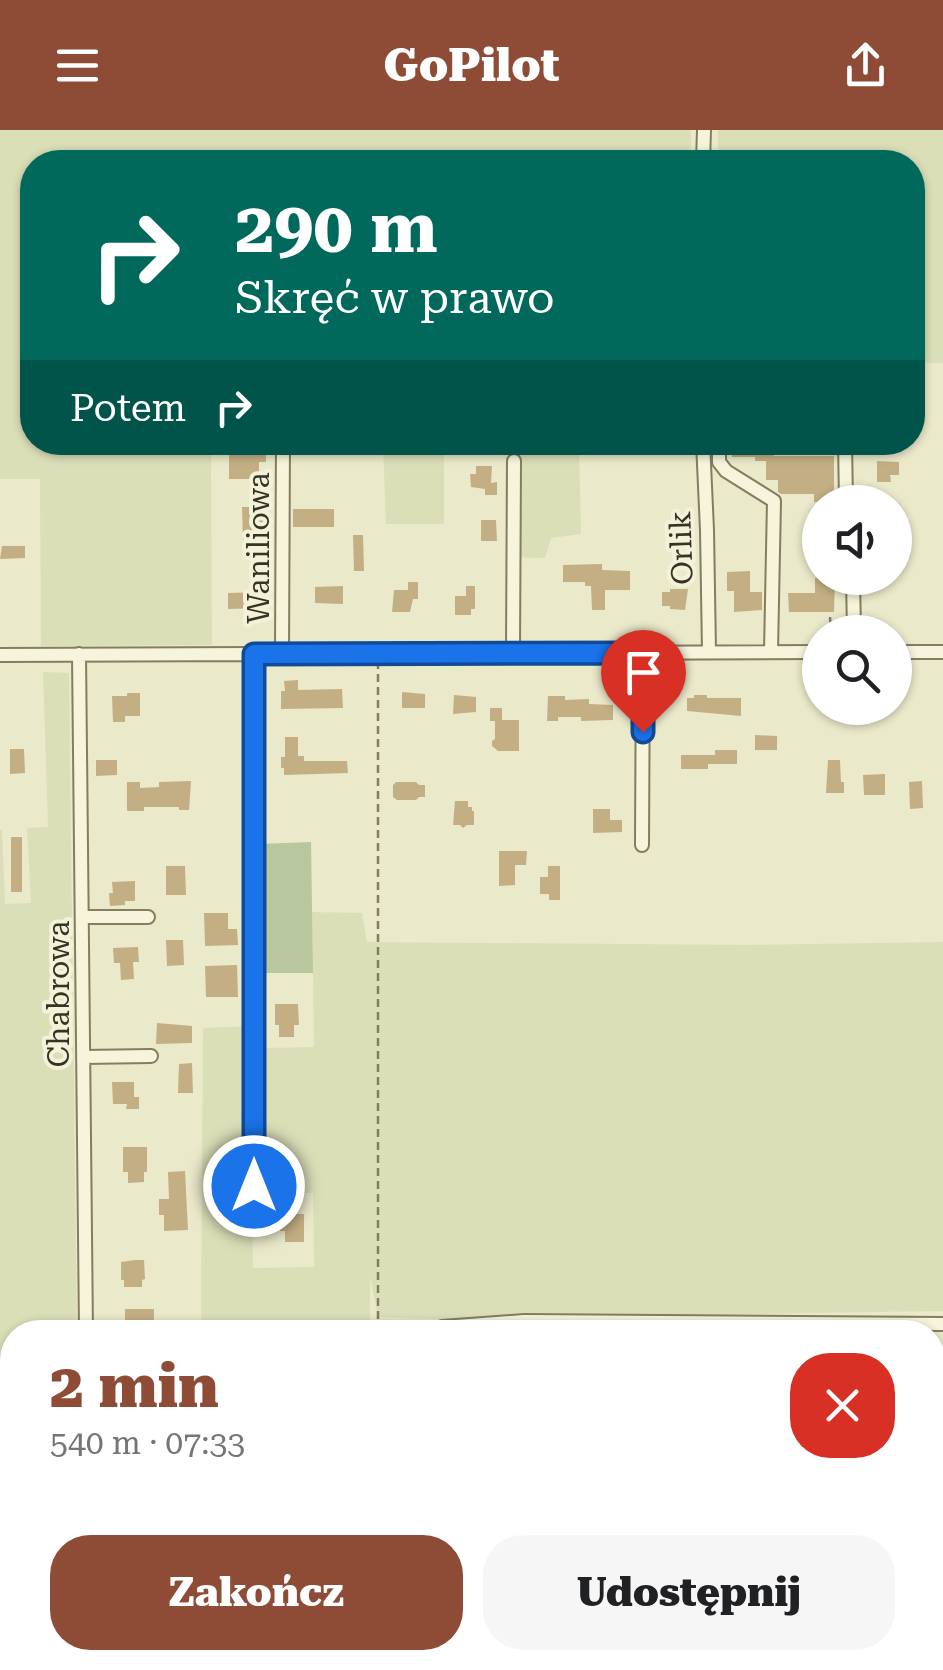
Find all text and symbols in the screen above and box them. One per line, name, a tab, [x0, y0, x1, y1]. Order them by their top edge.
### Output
icon: menu	[50, 38, 105, 93]
icon: share	[838, 38, 893, 93]
text: GoPilot	[384, 39, 560, 92]
text: 290 m	[235, 187, 438, 269]
icon: right	[70, 190, 200, 320]
text: Skręć w prawo	[235, 271, 555, 324]
icon: right	[206, 380, 261, 435]
text: Potem	[70, 386, 186, 430]
street label: Waniliowa	[241, 472, 276, 624]
map controls	[802, 485, 912, 725]
button: sound	[802, 485, 912, 595]
street label: Orlik	[662, 510, 700, 586]
button: search	[802, 615, 912, 725]
pin	[601, 630, 686, 733]
icon: arrive	[616, 645, 671, 700]
street label: Chabrowa	[41, 921, 76, 1067]
position arrow	[202, 1134, 306, 1238]
text: 2 min	[50, 1351, 219, 1422]
button: close	[790, 1353, 895, 1458]
text: 540 m · 07:33	[50, 1424, 245, 1462]
button: Zakończ	[50, 1535, 463, 1650]
button: Udostępnij	[483, 1535, 895, 1650]

